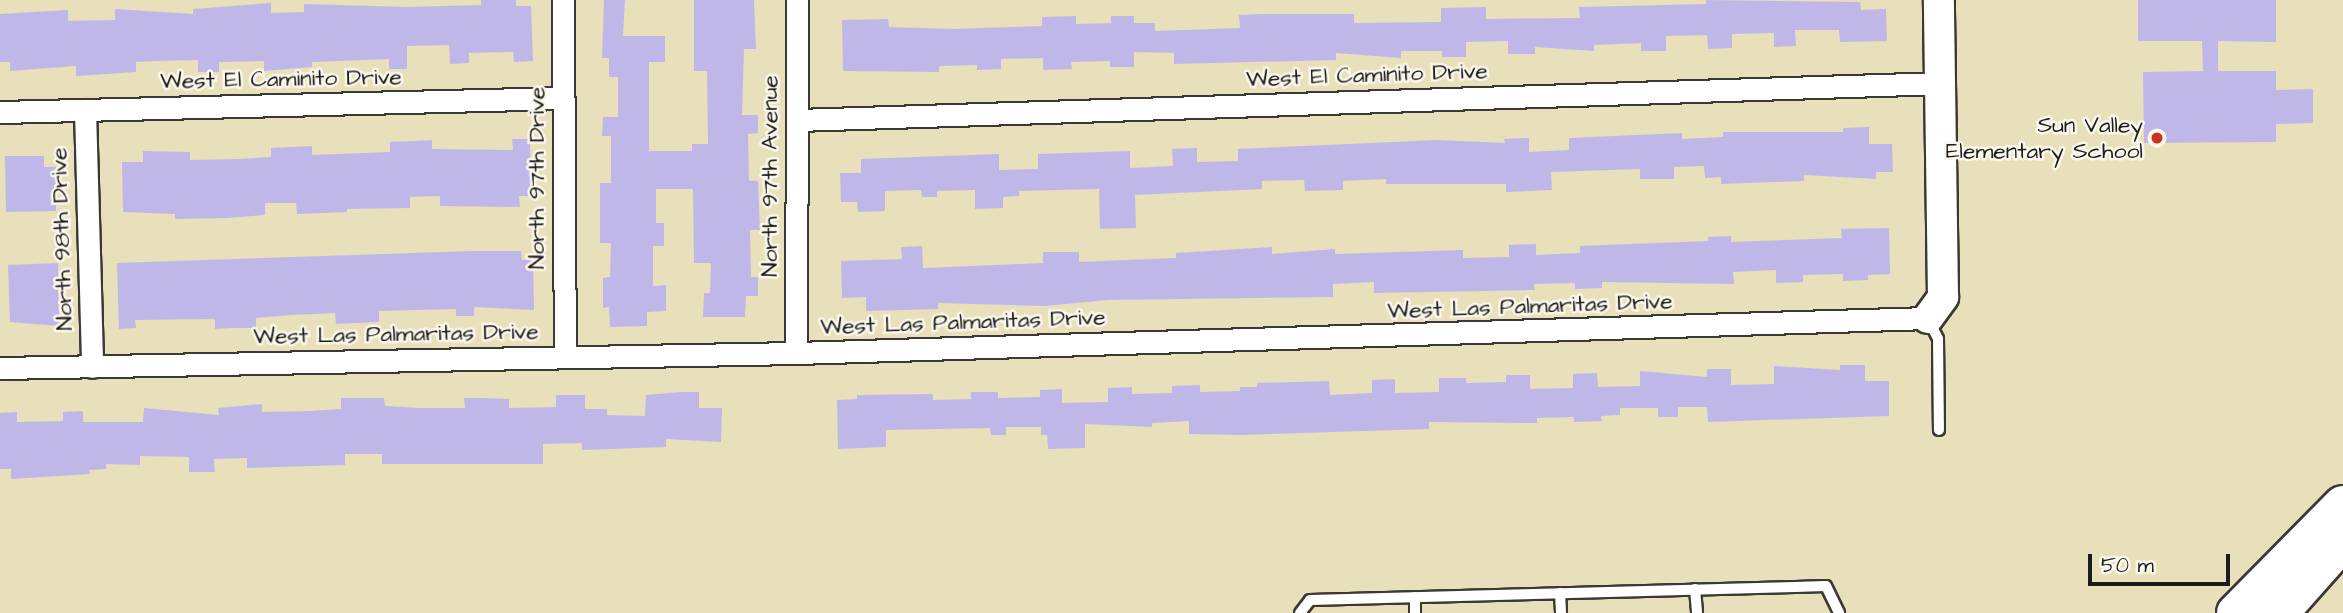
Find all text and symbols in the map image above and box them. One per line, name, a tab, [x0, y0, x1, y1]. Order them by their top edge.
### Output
street label: West El Caminito Drive	[1246, 57, 1488, 93]
street label: West El Caminito Drive	[160, 63, 402, 95]
street label: North 97th Avenue	[756, 75, 784, 277]
street label: North 97th Drive	[523, 87, 551, 269]
place label: Sun Valley Elementary School	[1946, 111, 2143, 165]
marker: Sun Valley Elementary School	[2149, 130, 2165, 146]
street label: North 98th Drive	[45, 147, 79, 331]
street label: West Las Palmaritas Drive	[1387, 287, 1673, 325]
street label: West Las Palmaritas Drive	[820, 303, 1106, 341]
street label: West Las Palmaritas Drive	[253, 318, 539, 350]
scale bar	[2091, 540, 2233, 584]
text: 50 m	[2101, 551, 2154, 580]

